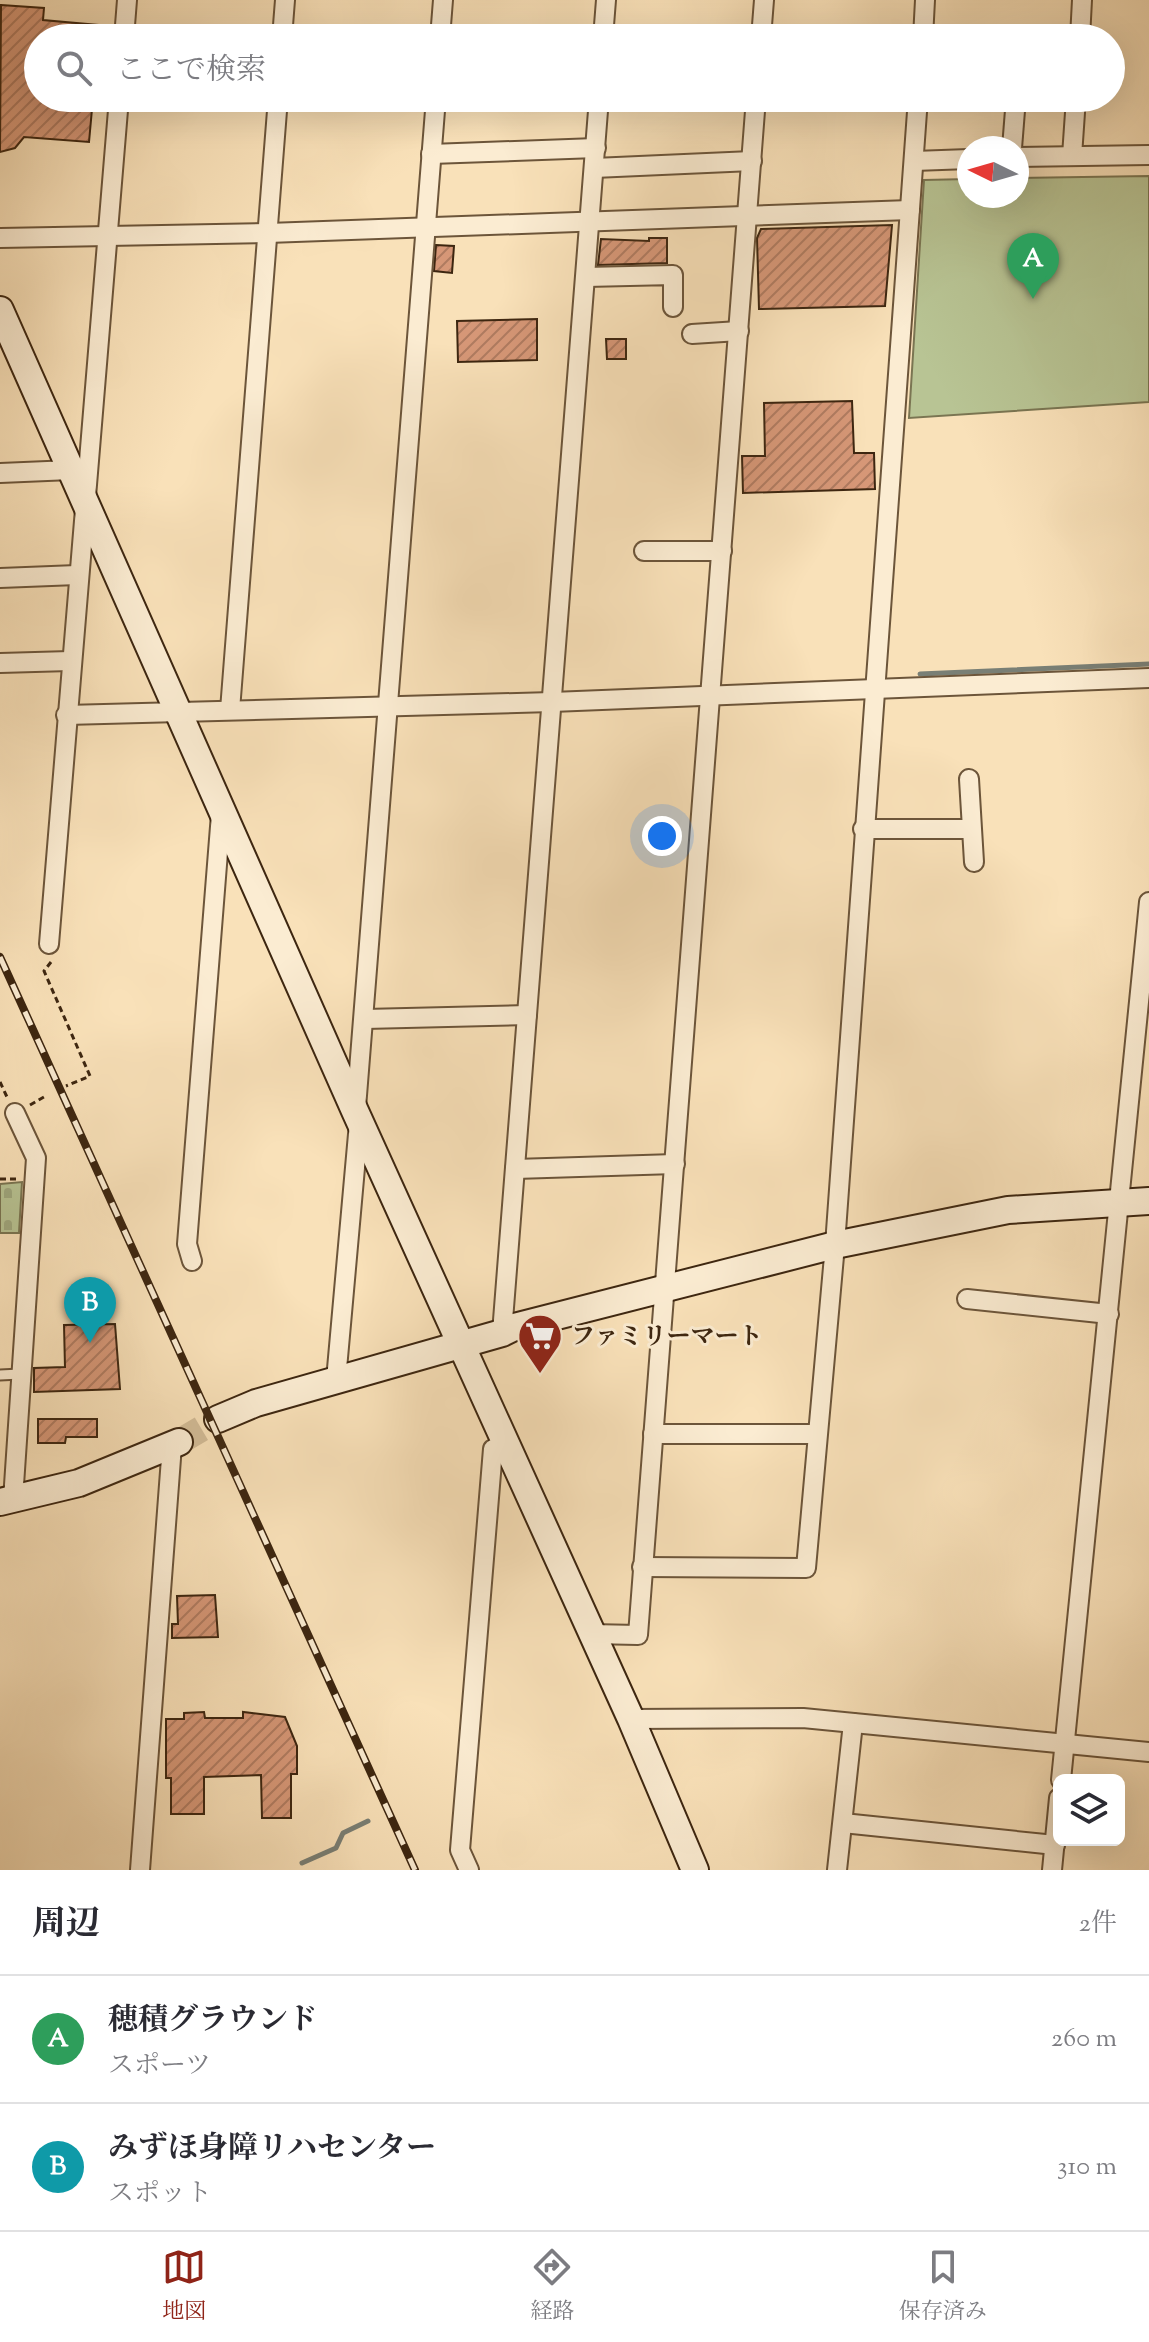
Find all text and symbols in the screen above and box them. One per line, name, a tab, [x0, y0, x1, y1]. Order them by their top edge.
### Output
search box	[24, 24, 1125, 112]
icon: search	[52, 46, 96, 90]
text: ここで検索	[116, 50, 266, 93]
north arrow	[957, 136, 1029, 208]
pin: A	[1007, 233, 1059, 299]
your location	[642, 816, 682, 856]
pin: B	[64, 1277, 116, 1343]
supermarket icon: ファミリーマート	[516, 1312, 564, 1375]
place label: ファミリーマート	[571, 1321, 763, 1355]
map controls	[1053, 1774, 1125, 1846]
button: layers	[1053, 1774, 1125, 1846]
text: 周辺	[32, 1901, 100, 1950]
text: 2件	[1079, 1906, 1117, 1943]
text: 穂積グラウンド	[108, 2000, 318, 2043]
text: A	[47, 2021, 69, 2058]
text: 260 m	[1051, 2021, 1117, 2058]
text: スポーツ	[108, 2048, 211, 2085]
text: みずほ身障リハセンター	[108, 2128, 436, 2171]
text: B	[50, 2149, 66, 2186]
text: 310 m	[1057, 2149, 1117, 2186]
text: スポット	[108, 2176, 212, 2213]
tab: 地図	[162, 2245, 206, 2329]
tab: 経路	[530, 2245, 575, 2329]
tab: 保存済み	[899, 2245, 987, 2329]

